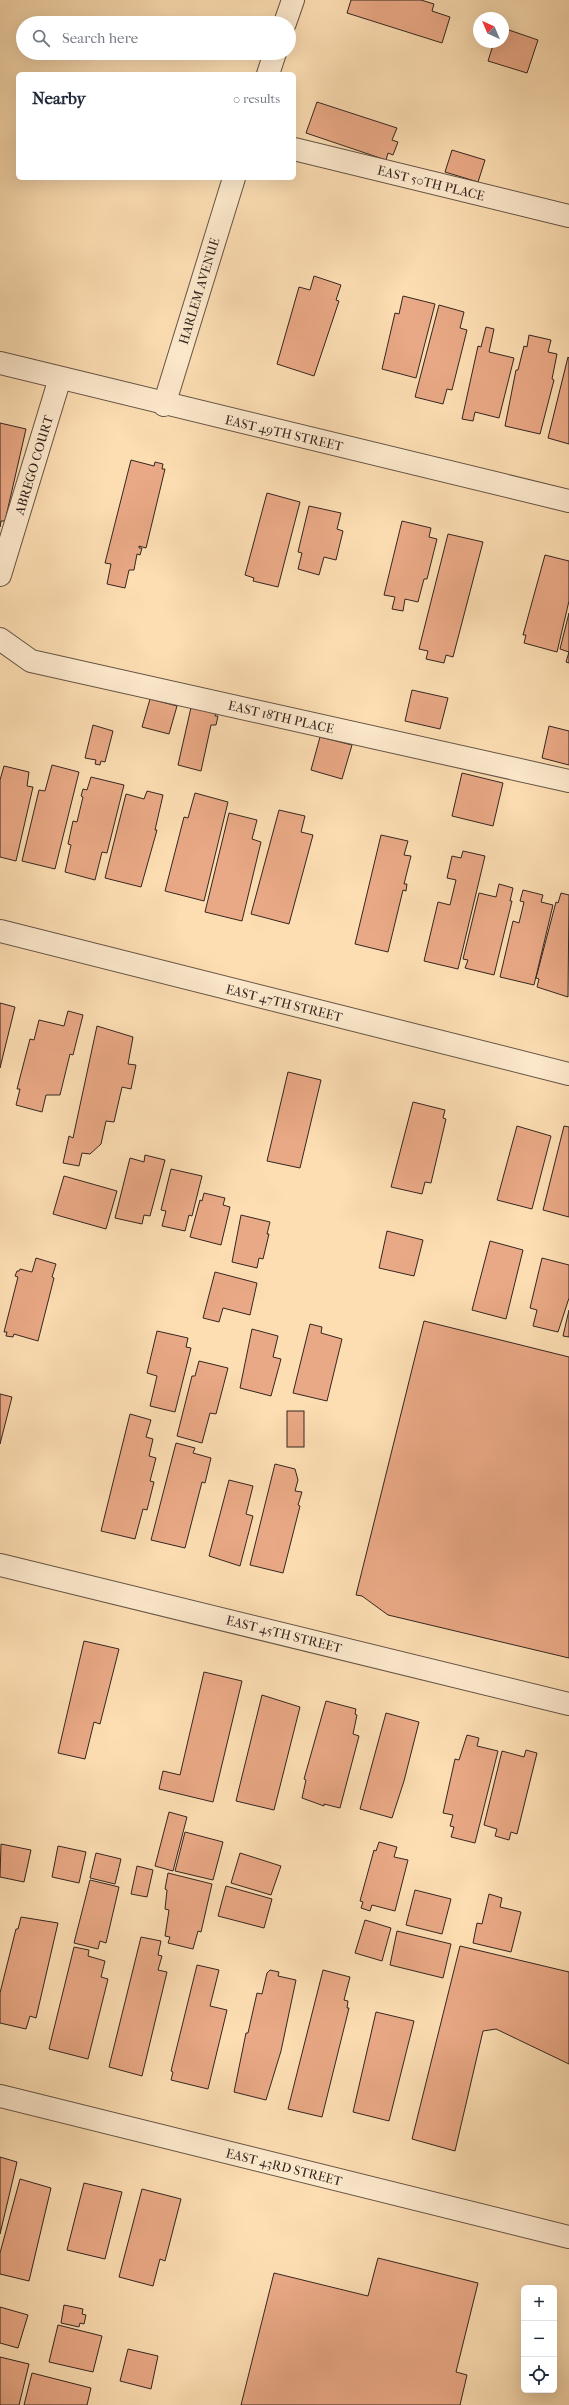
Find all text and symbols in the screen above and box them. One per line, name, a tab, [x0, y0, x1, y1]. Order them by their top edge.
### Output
north arrow	[473, 12, 509, 48]
search box	[16, 16, 296, 60]
icon: search	[30, 27, 52, 49]
text: Search here	[62, 29, 138, 47]
text: Nearby	[32, 88, 86, 108]
text: 0 results	[233, 91, 280, 106]
street label: EAST 50TH PLACE	[376, 162, 486, 204]
street label: HARLEM AVENUE	[176, 236, 222, 346]
street label: EAST 49TH STREET	[224, 412, 345, 454]
street label: ABREGO COURT	[11, 413, 56, 518]
street label: EAST 18TH PLACE	[227, 698, 335, 737]
street label: EAST 47TH STREET	[224, 981, 344, 1025]
street label: EAST 45TH STREET	[224, 1612, 344, 1656]
street label: EAST 43RD STREET	[224, 2145, 344, 2189]
map controls	[521, 2285, 557, 2393]
button: +	[521, 2285, 557, 2321]
button: −	[521, 2321, 557, 2357]
button: locate	[521, 2357, 557, 2393]

